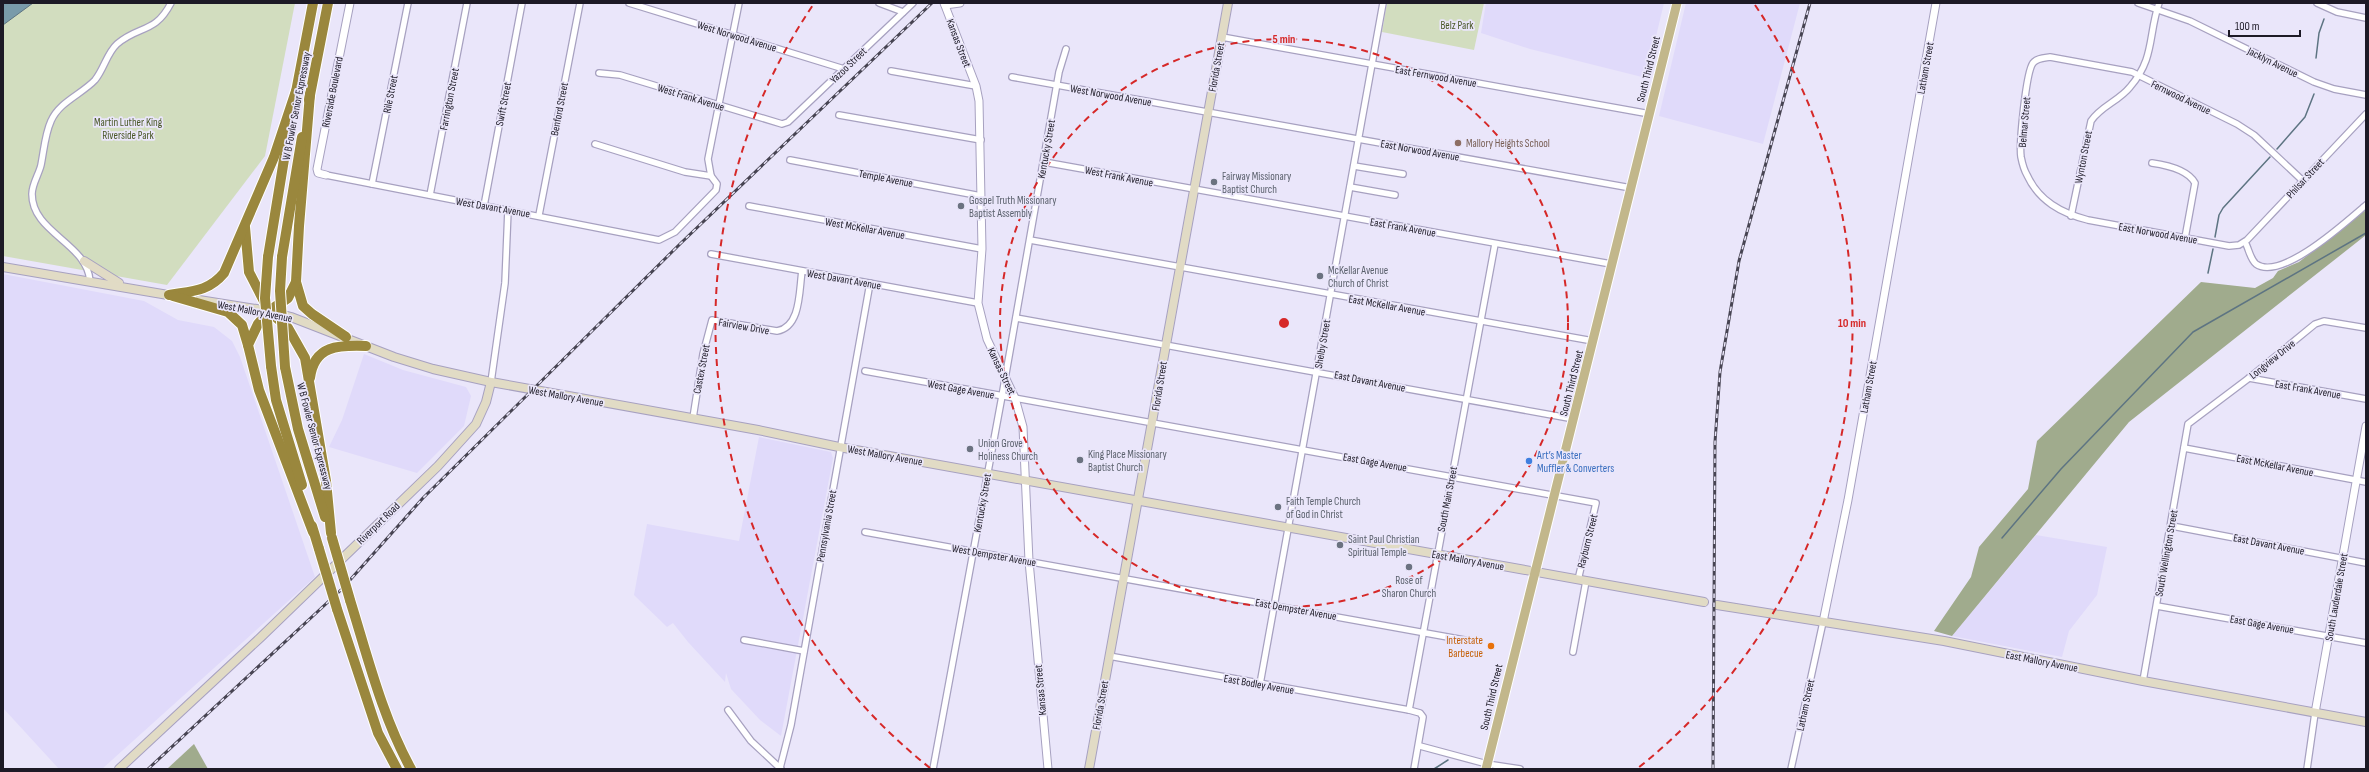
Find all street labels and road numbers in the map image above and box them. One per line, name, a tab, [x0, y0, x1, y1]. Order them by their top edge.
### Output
street label: Kansas Street	[943, 17, 974, 70]
street label: West Norwood Avenue	[696, 18, 778, 55]
street label: South Third Street	[1634, 34, 1663, 103]
street label: Latham Street	[1915, 40, 1937, 95]
street label: Florida Street	[1206, 41, 1227, 93]
street label: Yazoo Street	[827, 44, 870, 86]
street label: Jacklyn Avenue	[2244, 44, 2300, 80]
street label: W B Fowler Senior Expressway	[280, 50, 313, 161]
street label: Riverside Boulevard	[319, 55, 346, 129]
street label: East Fernwood Avenue	[1394, 63, 1478, 90]
street label: Farrington Street	[437, 66, 462, 131]
street label: Rile Street	[380, 73, 401, 114]
street label: Fernwood Avenue	[2149, 77, 2213, 117]
street label: Swift Street	[493, 80, 514, 127]
street label: Benford Street	[548, 81, 571, 137]
street label: West Frank Avenue	[656, 81, 726, 114]
street label: West Norwood Avenue	[1069, 82, 1153, 109]
street label: Belmar Street	[2016, 96, 2033, 148]
street label: Kentucky Street	[1035, 118, 1058, 180]
street label: Wynton Street	[2072, 129, 2095, 185]
street label: East Norwood Avenue	[1380, 137, 1460, 164]
street label: Philsar Street	[2284, 155, 2328, 201]
street label: West Frank Avenue	[1084, 163, 1154, 189]
street label: Temple Avenue	[858, 167, 914, 190]
street label: West Davant Avenue	[455, 195, 531, 220]
street label: West McKellar Avenue	[824, 215, 906, 242]
street label: East Frank Avenue	[1369, 215, 1437, 240]
street label: East Norwood Avenue	[2118, 220, 2198, 247]
street label: West Davant Avenue	[806, 267, 882, 292]
street label: East McKellar Avenue	[1347, 292, 1426, 319]
street label: West Mallory Avenue	[216, 298, 293, 325]
street label: Fairview Drive	[718, 316, 770, 337]
street label: Shelby Street	[1312, 318, 1333, 370]
street label: Longview Drive	[2247, 337, 2298, 382]
street label: Castex Street	[690, 343, 713, 395]
street label: Kansas Street	[985, 345, 1019, 398]
street label: South Third Street	[1557, 348, 1586, 417]
street label: Latham Street	[1858, 359, 1880, 414]
street label: Florida Street	[1149, 360, 1170, 412]
street label: East Davant Avenue	[1333, 368, 1407, 395]
street label: West Gage Avenue	[927, 377, 995, 402]
street label: East Frank Avenue	[2274, 377, 2342, 402]
street label: W B Fowler Senior Expressway	[294, 381, 335, 492]
street label: West Mallory Avenue	[527, 383, 604, 409]
street label: West Mallory Avenue	[846, 442, 923, 468]
street label: East Gage Avenue	[1342, 450, 1408, 475]
street label: East McKellar Avenue	[2235, 452, 2314, 479]
street label: South Main Street	[1435, 465, 1460, 533]
street label: Kentucky Street	[971, 472, 994, 534]
street label: Pennsylvania Street	[814, 488, 839, 563]
street label: Riverport Road	[354, 499, 403, 547]
street label: South Wellington Street	[2152, 508, 2181, 598]
street label: Rayburn Street	[1574, 512, 1601, 570]
street label: East Davant Avenue	[2232, 531, 2306, 558]
street label: West Dempster Avenue	[951, 542, 1037, 569]
street label: East Mallory Avenue	[1431, 548, 1505, 573]
street label: South Lauderdale Street	[2322, 552, 2351, 642]
street label: East Dempster Avenue	[1254, 596, 1338, 623]
street label: East Gage Avenue	[2229, 612, 2295, 637]
street label: East Mallory Avenue	[2005, 648, 2079, 675]
street label: South Third Street	[1478, 662, 1506, 731]
street label: Kansas Street	[1032, 663, 1049, 716]
street label: East Bodley Avenue	[1223, 672, 1295, 697]
street label: Latham Street	[1794, 677, 1817, 732]
street label: Florida Street	[1090, 679, 1111, 731]

